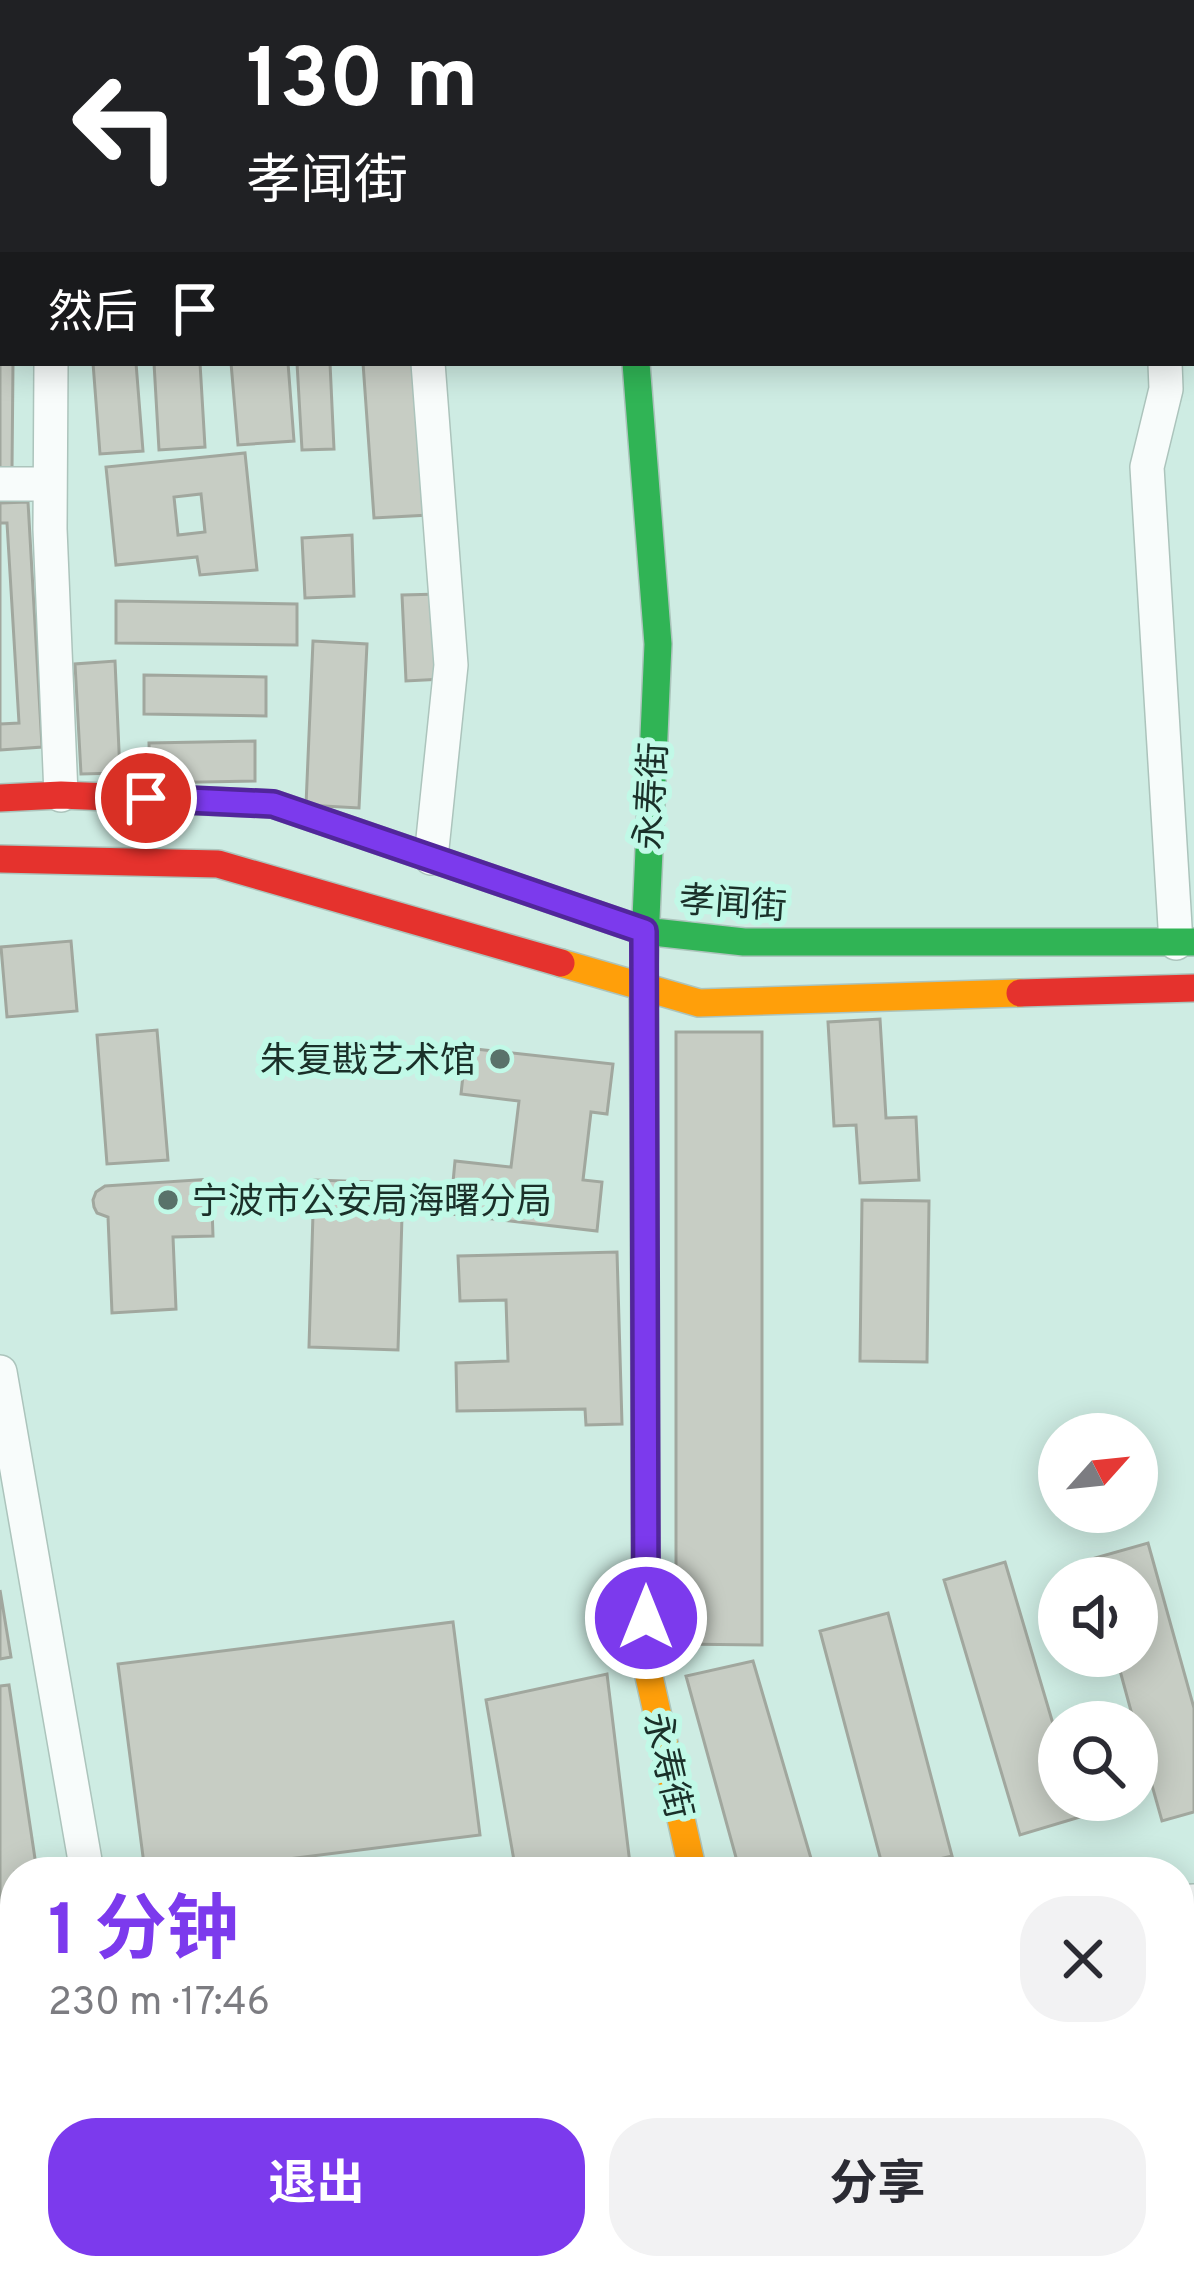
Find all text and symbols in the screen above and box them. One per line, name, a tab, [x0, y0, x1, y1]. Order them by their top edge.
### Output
text: 130 m	[246, 31, 478, 137]
icon: left	[48, 48, 204, 204]
text: 孝闻街	[246, 150, 408, 219]
icon: arrive	[162, 276, 228, 342]
text: 然后	[48, 287, 138, 344]
street label: 永寿街	[628, 741, 680, 851]
pin	[95, 747, 197, 849]
icon: arrive	[113, 765, 179, 831]
street label: 孝闻街	[677, 879, 788, 933]
place label: 朱复戡艺术馆	[260, 1040, 476, 1086]
marker: 朱复戡艺术馆	[487, 1046, 513, 1072]
place label: 宁波市公安局海曙分局	[192, 1181, 552, 1227]
marker: 宁波市公安局海曙分局	[155, 1187, 181, 1213]
north arrow	[1038, 1413, 1158, 1533]
map controls	[1038, 1413, 1158, 1821]
position arrow	[583, 1555, 709, 1681]
button: sound	[1038, 1557, 1158, 1677]
button: search	[1038, 1701, 1158, 1821]
street label: 永寿街	[631, 1708, 700, 1824]
text: 1 分钟	[48, 1889, 239, 1981]
button: close	[1020, 1896, 1146, 2022]
text: 230 m · 17:46	[48, 1980, 270, 2029]
button: 退出	[48, 2118, 585, 2256]
button: 分享	[609, 2118, 1146, 2256]

